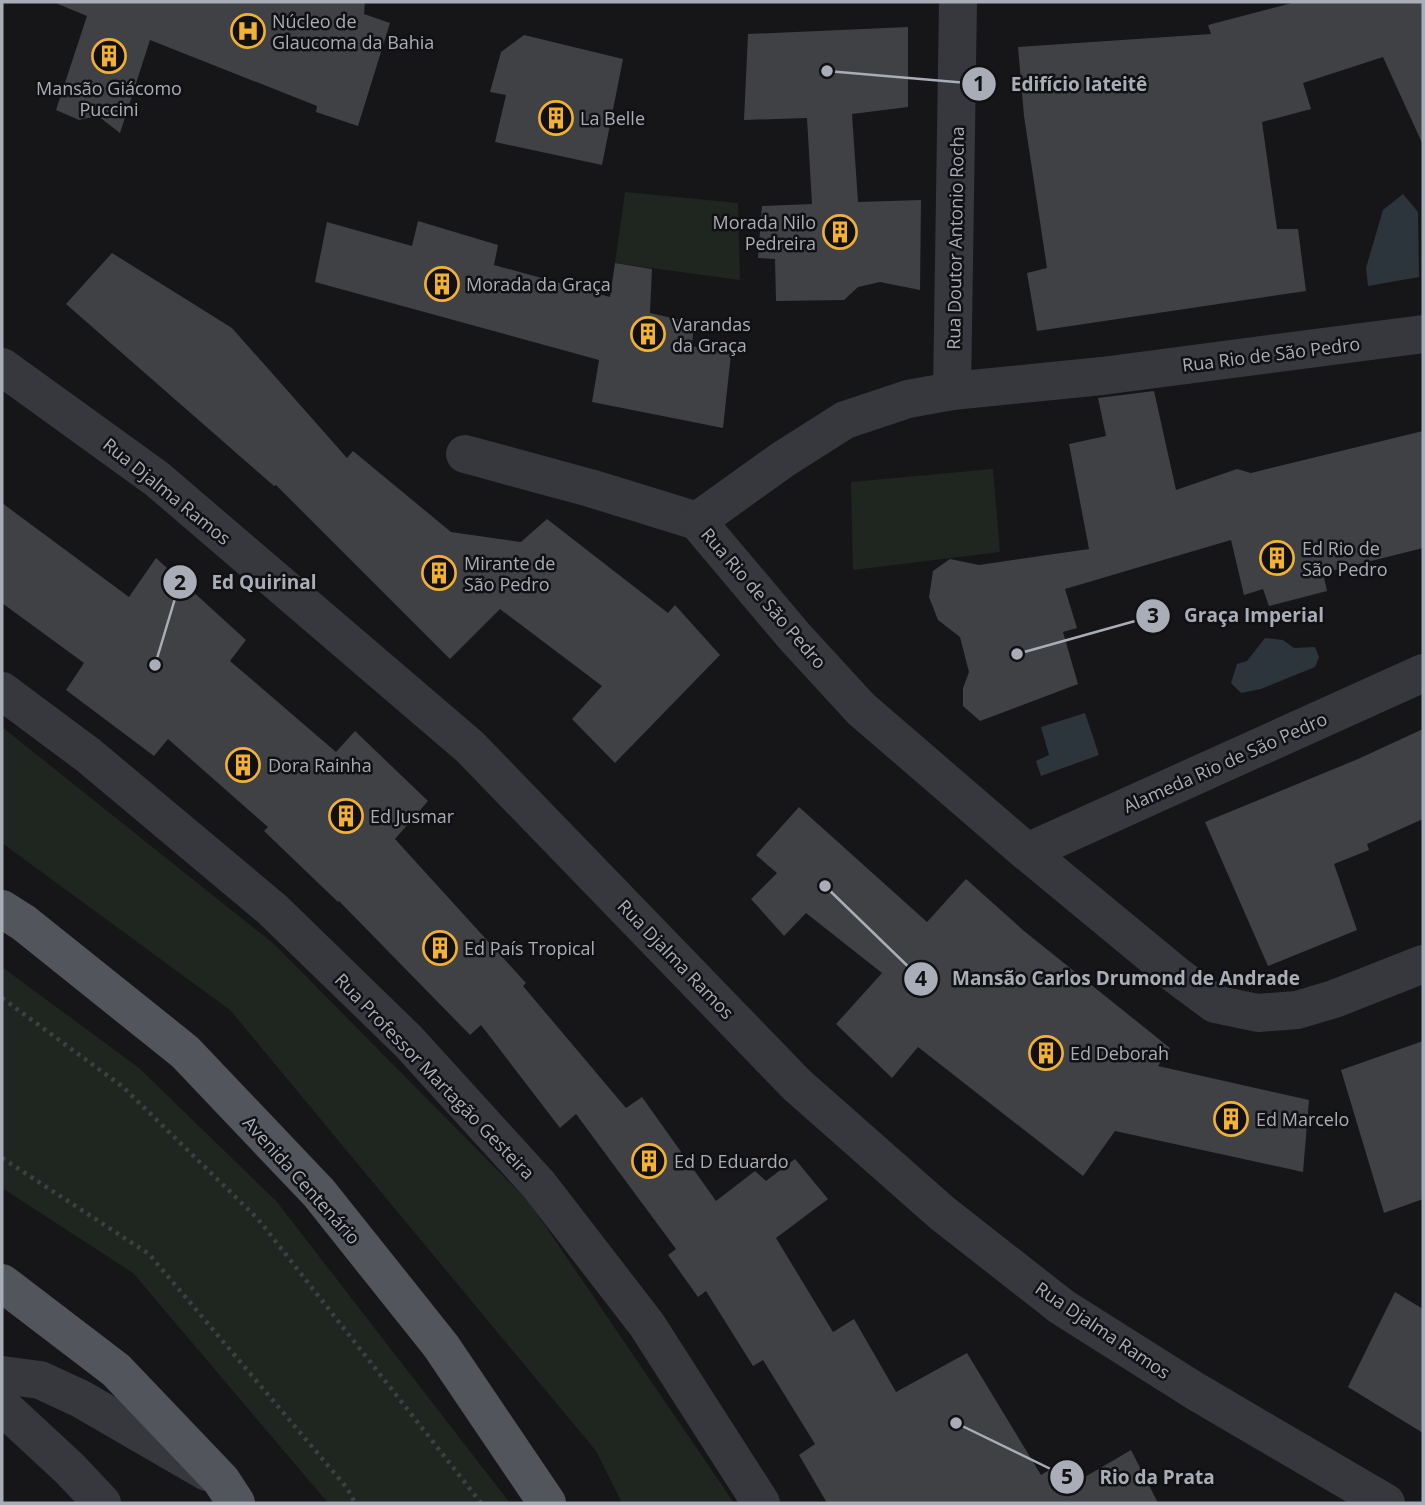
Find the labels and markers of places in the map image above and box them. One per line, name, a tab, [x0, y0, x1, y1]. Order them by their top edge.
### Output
place label: Núcleo de Glaucoma da Bahia	[272, 9, 434, 54]
hospital icon: Núcleo de Glaucoma da Bahia	[229, 12, 267, 50]
building icon: Mansão Giácomo Puccini	[90, 37, 128, 75]
callout: Edifício Iateitê	[961, 64, 1161, 104]
place label: Mansão Giácomo Puccini	[36, 76, 182, 121]
building icon: La Belle	[537, 99, 575, 137]
place label: La Belle	[580, 106, 645, 130]
place label: Morada Nilo Pedreira	[712, 210, 816, 255]
building icon: Morada Nilo Pedreira	[821, 213, 859, 251]
building icon: Morada da Graça	[423, 265, 461, 303]
place label: Morada da Graça	[466, 272, 611, 296]
place label: Varandas da Graça	[672, 312, 751, 357]
building icon: Varandas da Graça	[629, 315, 667, 353]
place label: Ed Rio de São Pedro	[1302, 536, 1388, 581]
building icon: Ed Rio de São Pedro	[1258, 539, 1296, 577]
place label: Mirante de São Pedro	[464, 551, 555, 596]
building icon: Mirante de São Pedro	[420, 554, 458, 592]
callout: Ed Quirinal	[162, 562, 330, 602]
callout: Graça Imperial	[1135, 596, 1338, 636]
building icon: Dora Rainha	[224, 746, 262, 784]
place label: Dora Rainha	[268, 753, 372, 777]
building icon: Ed Jusmar	[327, 797, 365, 835]
place label: Ed Jusmar	[370, 804, 455, 828]
building icon: Ed País Tropical	[421, 929, 459, 967]
place label: Ed País Tropical	[464, 936, 595, 960]
callout: Mansão Carlos Drumond de Andrade	[903, 959, 1314, 999]
building icon: Ed Deborah	[1027, 1034, 1065, 1072]
place label: Ed Deborah	[1070, 1041, 1169, 1065]
building icon: Ed Marcelo	[1212, 1100, 1250, 1138]
place label: Ed Marcelo	[1256, 1107, 1349, 1131]
building icon: Ed D Eduardo	[630, 1142, 668, 1180]
place label: Ed D Eduardo	[674, 1149, 789, 1173]
callout: Rio da Prata	[1050, 1457, 1228, 1497]

